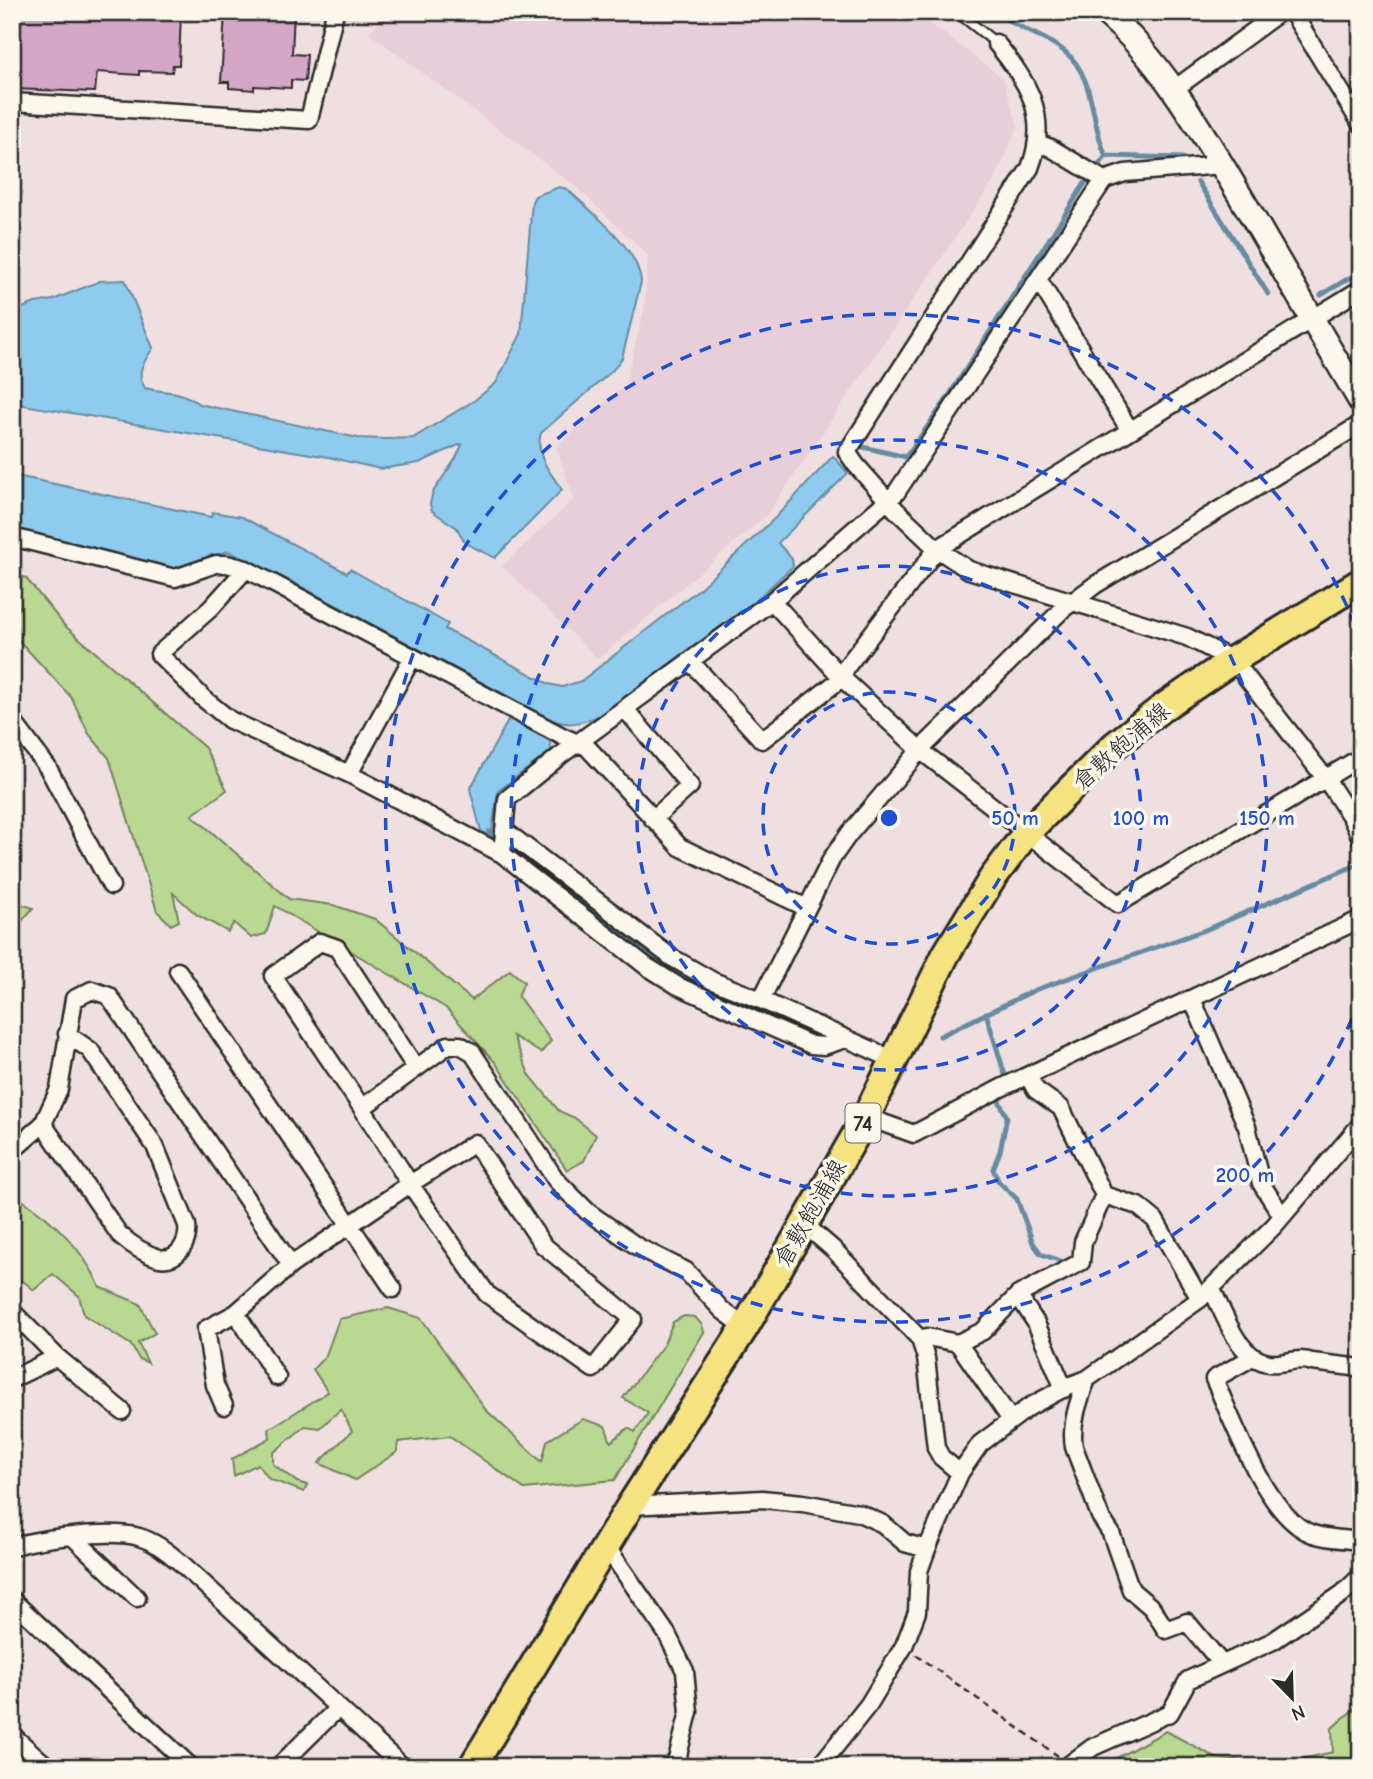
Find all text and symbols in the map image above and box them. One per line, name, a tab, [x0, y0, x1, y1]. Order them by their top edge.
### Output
street label: 倉敷飽浦線	[1067, 696, 1175, 796]
centre of rings	[877, 806, 901, 830]
text: 50 m	[991, 806, 1039, 830]
text: 100 m	[1113, 806, 1169, 830]
text: 150 m	[1239, 806, 1295, 830]
road number: 74	[846, 1104, 880, 1142]
street label: 倉敷飽浦線	[768, 1154, 852, 1272]
text: 200 m	[1216, 1163, 1274, 1187]
north arrow	[1258, 1664, 1328, 1734]
text: N	[1288, 1700, 1308, 1725]

